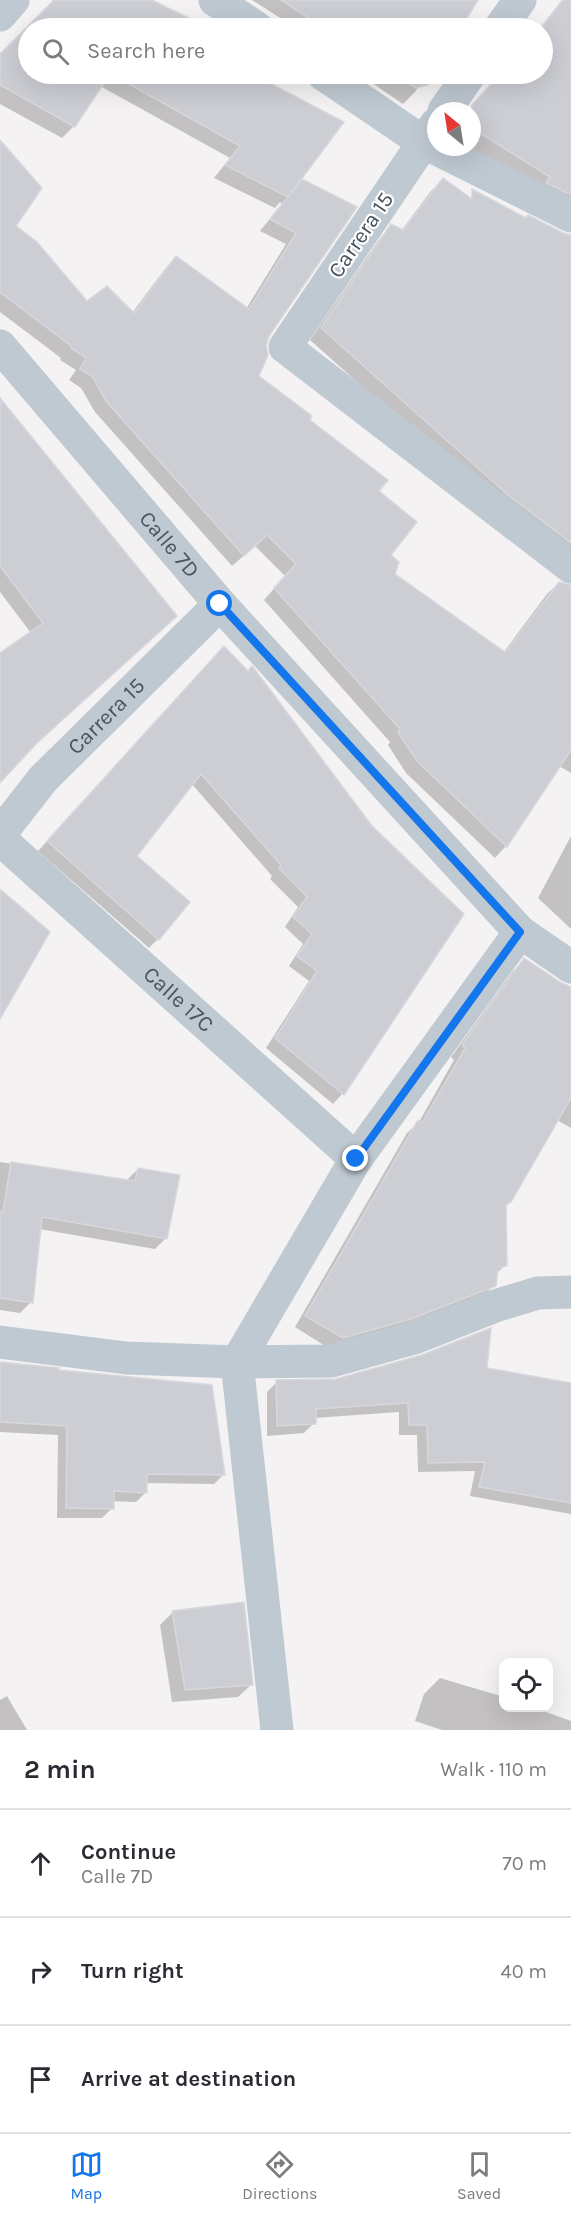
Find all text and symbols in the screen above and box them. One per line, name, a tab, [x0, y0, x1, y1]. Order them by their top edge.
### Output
search box	[18, 18, 553, 84]
icon: search	[39, 35, 72, 68]
text: Search here	[87, 38, 205, 64]
north arrow	[427, 102, 481, 156]
street label: Carrera 15	[323, 187, 399, 283]
street label: Calle 7D	[134, 506, 205, 583]
route start	[206, 590, 232, 616]
street label: Carrera 15	[62, 673, 150, 760]
street label: Calle 17C	[138, 961, 219, 1038]
route end	[342, 1145, 368, 1171]
map controls	[499, 1658, 553, 1712]
button: locate	[499, 1658, 553, 1712]
text: 2 min	[24, 1754, 96, 1785]
text: Walk · 110 m	[440, 1758, 547, 1781]
text: Continue	[81, 1839, 176, 1865]
icon: ahead	[24, 1847, 57, 1880]
text: 70 m	[502, 1852, 547, 1875]
text: Calle 7D	[81, 1865, 153, 1888]
icon: right	[24, 1955, 57, 1988]
text: Turn right	[81, 1958, 184, 1984]
text: 40 m	[501, 1960, 547, 1983]
icon: arrive	[24, 2063, 57, 2096]
text: Arrive at destination	[81, 2066, 296, 2092]
tab: Map	[70, 2148, 103, 2203]
tab: Directions	[242, 2148, 317, 2203]
tab: Saved	[457, 2148, 501, 2203]

